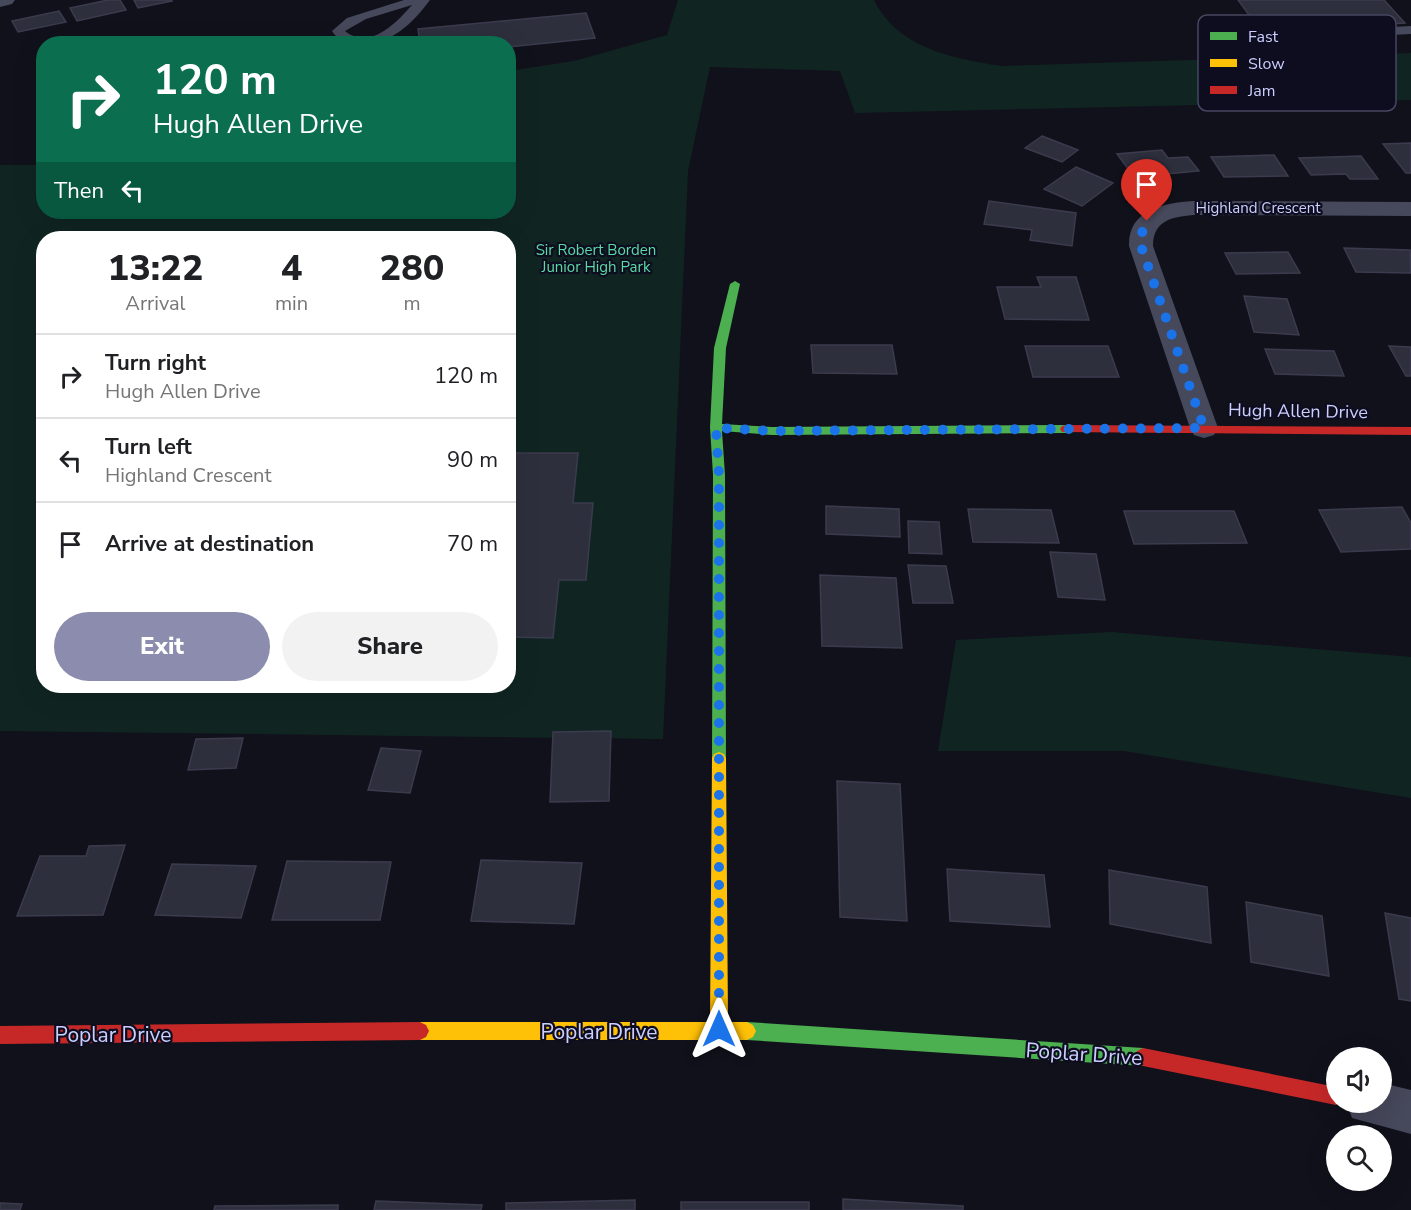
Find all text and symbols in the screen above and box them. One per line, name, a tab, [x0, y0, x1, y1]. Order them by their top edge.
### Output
legend	[1198, 15, 1396, 111]
text: Fast	[1248, 26, 1279, 48]
text: 120 m	[153, 52, 277, 109]
text: Slow	[1248, 53, 1285, 75]
icon: right	[54, 60, 132, 138]
text: Jam	[1247, 80, 1275, 102]
text: Hugh Allen Drive	[153, 106, 363, 143]
pin	[1121, 159, 1172, 221]
icon: arrive	[1130, 168, 1163, 201]
icon: left	[116, 174, 149, 207]
text: Then	[54, 176, 104, 206]
street label: Highland Crescent	[1196, 198, 1321, 218]
park label: Sir Robert Borden Junior High Park	[536, 240, 656, 277]
text: 13:22	[108, 244, 203, 293]
text: 4	[281, 244, 302, 293]
text: 280	[380, 244, 444, 293]
text: Arrival	[125, 290, 186, 317]
text: min	[275, 290, 308, 317]
text: m	[403, 290, 421, 317]
text: Turn right	[105, 348, 206, 378]
icon: right	[54, 360, 87, 393]
text: 120 m	[434, 361, 498, 391]
text: Hugh Allen Drive	[105, 378, 261, 405]
street label: Hugh Allen Drive	[1228, 398, 1368, 424]
text: Turn left	[105, 432, 192, 462]
icon: left	[54, 444, 87, 477]
text: 90 m	[447, 445, 498, 475]
text: Highland Crescent	[105, 462, 271, 489]
icon: arrive	[54, 528, 87, 561]
text: Arrive at destination	[105, 529, 314, 559]
text: 70 m	[447, 529, 498, 559]
button: Exit	[54, 612, 270, 681]
button: Share	[282, 612, 498, 681]
position arrow	[687, 997, 751, 1061]
street label: Poplar Drive	[541, 1018, 657, 1046]
street label: Poplar Drive	[55, 1021, 171, 1049]
street label: Poplar Drive	[1025, 1036, 1143, 1072]
map controls	[1326, 1047, 1392, 1191]
button: sound	[1326, 1047, 1392, 1113]
button: search	[1326, 1125, 1392, 1191]

